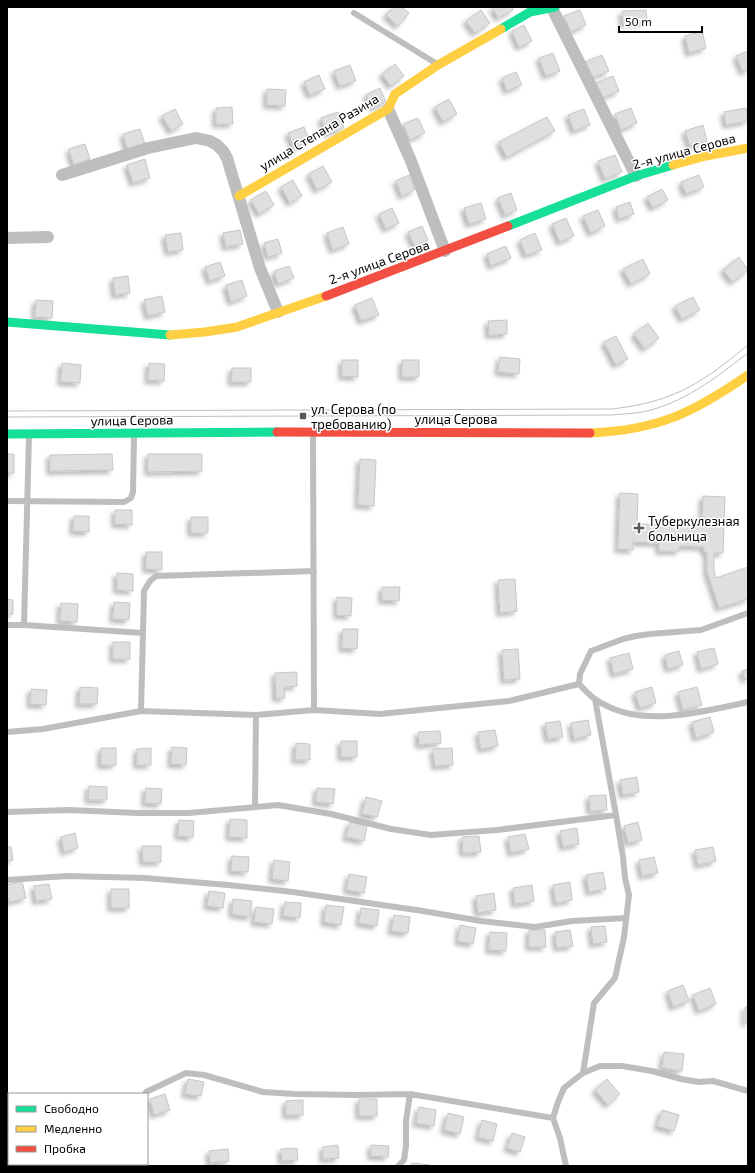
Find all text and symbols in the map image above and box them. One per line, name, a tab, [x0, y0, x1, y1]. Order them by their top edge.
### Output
scale bar	[619, 8, 702, 34]
text: 50 m	[625, 14, 652, 28]
street label: улица Степана Разина	[257, 90, 381, 174]
street label: 2-я улица Серова	[631, 130, 737, 172]
street label: 2-я улица Серова	[326, 236, 432, 288]
place label: ул. Серова (по требованию)	[311, 401, 396, 432]
street label: улица Серова	[90, 411, 174, 429]
marker: ул. Серова (по требованию)	[298, 411, 308, 421]
street label: улица Серова	[415, 411, 497, 427]
place label: Туберкулезная больница	[648, 513, 740, 544]
marker: Туберкулезная больница	[633, 522, 645, 534]
legend	[8, 1093, 148, 1165]
text: Свободно	[44, 1101, 99, 1115]
text: Медленно	[44, 1121, 102, 1135]
text: Пробка	[44, 1141, 86, 1155]

